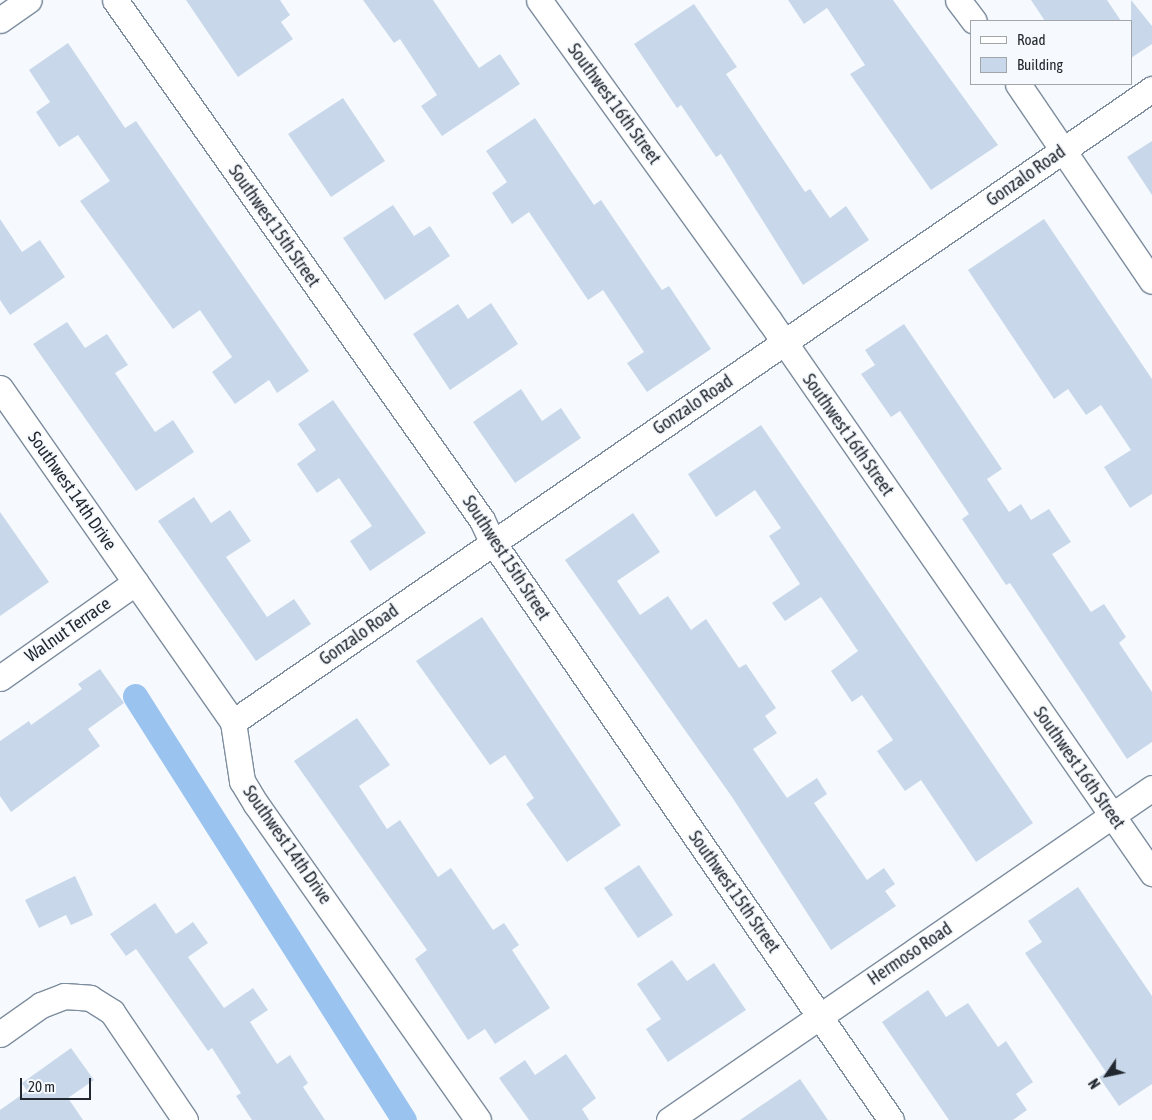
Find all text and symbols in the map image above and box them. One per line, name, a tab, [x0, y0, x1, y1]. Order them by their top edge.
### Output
legend	[970, 20, 1132, 85]
text: Road	[1017, 31, 1046, 48]
street label: Southwest 16th Street	[563, 39, 665, 169]
text: Building	[1017, 56, 1063, 73]
street label: Gonzalo Road	[982, 141, 1070, 211]
street label: Southwest 15th Street	[224, 161, 324, 291]
street label: Gonzalo Road	[649, 370, 737, 440]
street label: Southwest 16th Street	[798, 370, 898, 500]
street label: Southwest 14th Drive	[23, 428, 121, 554]
street label: Southwest 15th Street	[458, 492, 554, 624]
street label: Walnut Terrace	[21, 593, 115, 667]
street label: Gonzalo Road	[315, 600, 403, 670]
street label: Southwest 16th Street	[1029, 703, 1129, 833]
street label: Southwest 14th Drive	[238, 782, 336, 908]
street label: Southwest 15th Street	[684, 827, 784, 957]
street label: Hermoso Road	[864, 918, 956, 990]
north arrow	[1082, 1050, 1132, 1100]
scale bar	[22, 1068, 94, 1100]
text: N	[1086, 1075, 1104, 1091]
text: 20 m	[28, 1078, 55, 1095]

